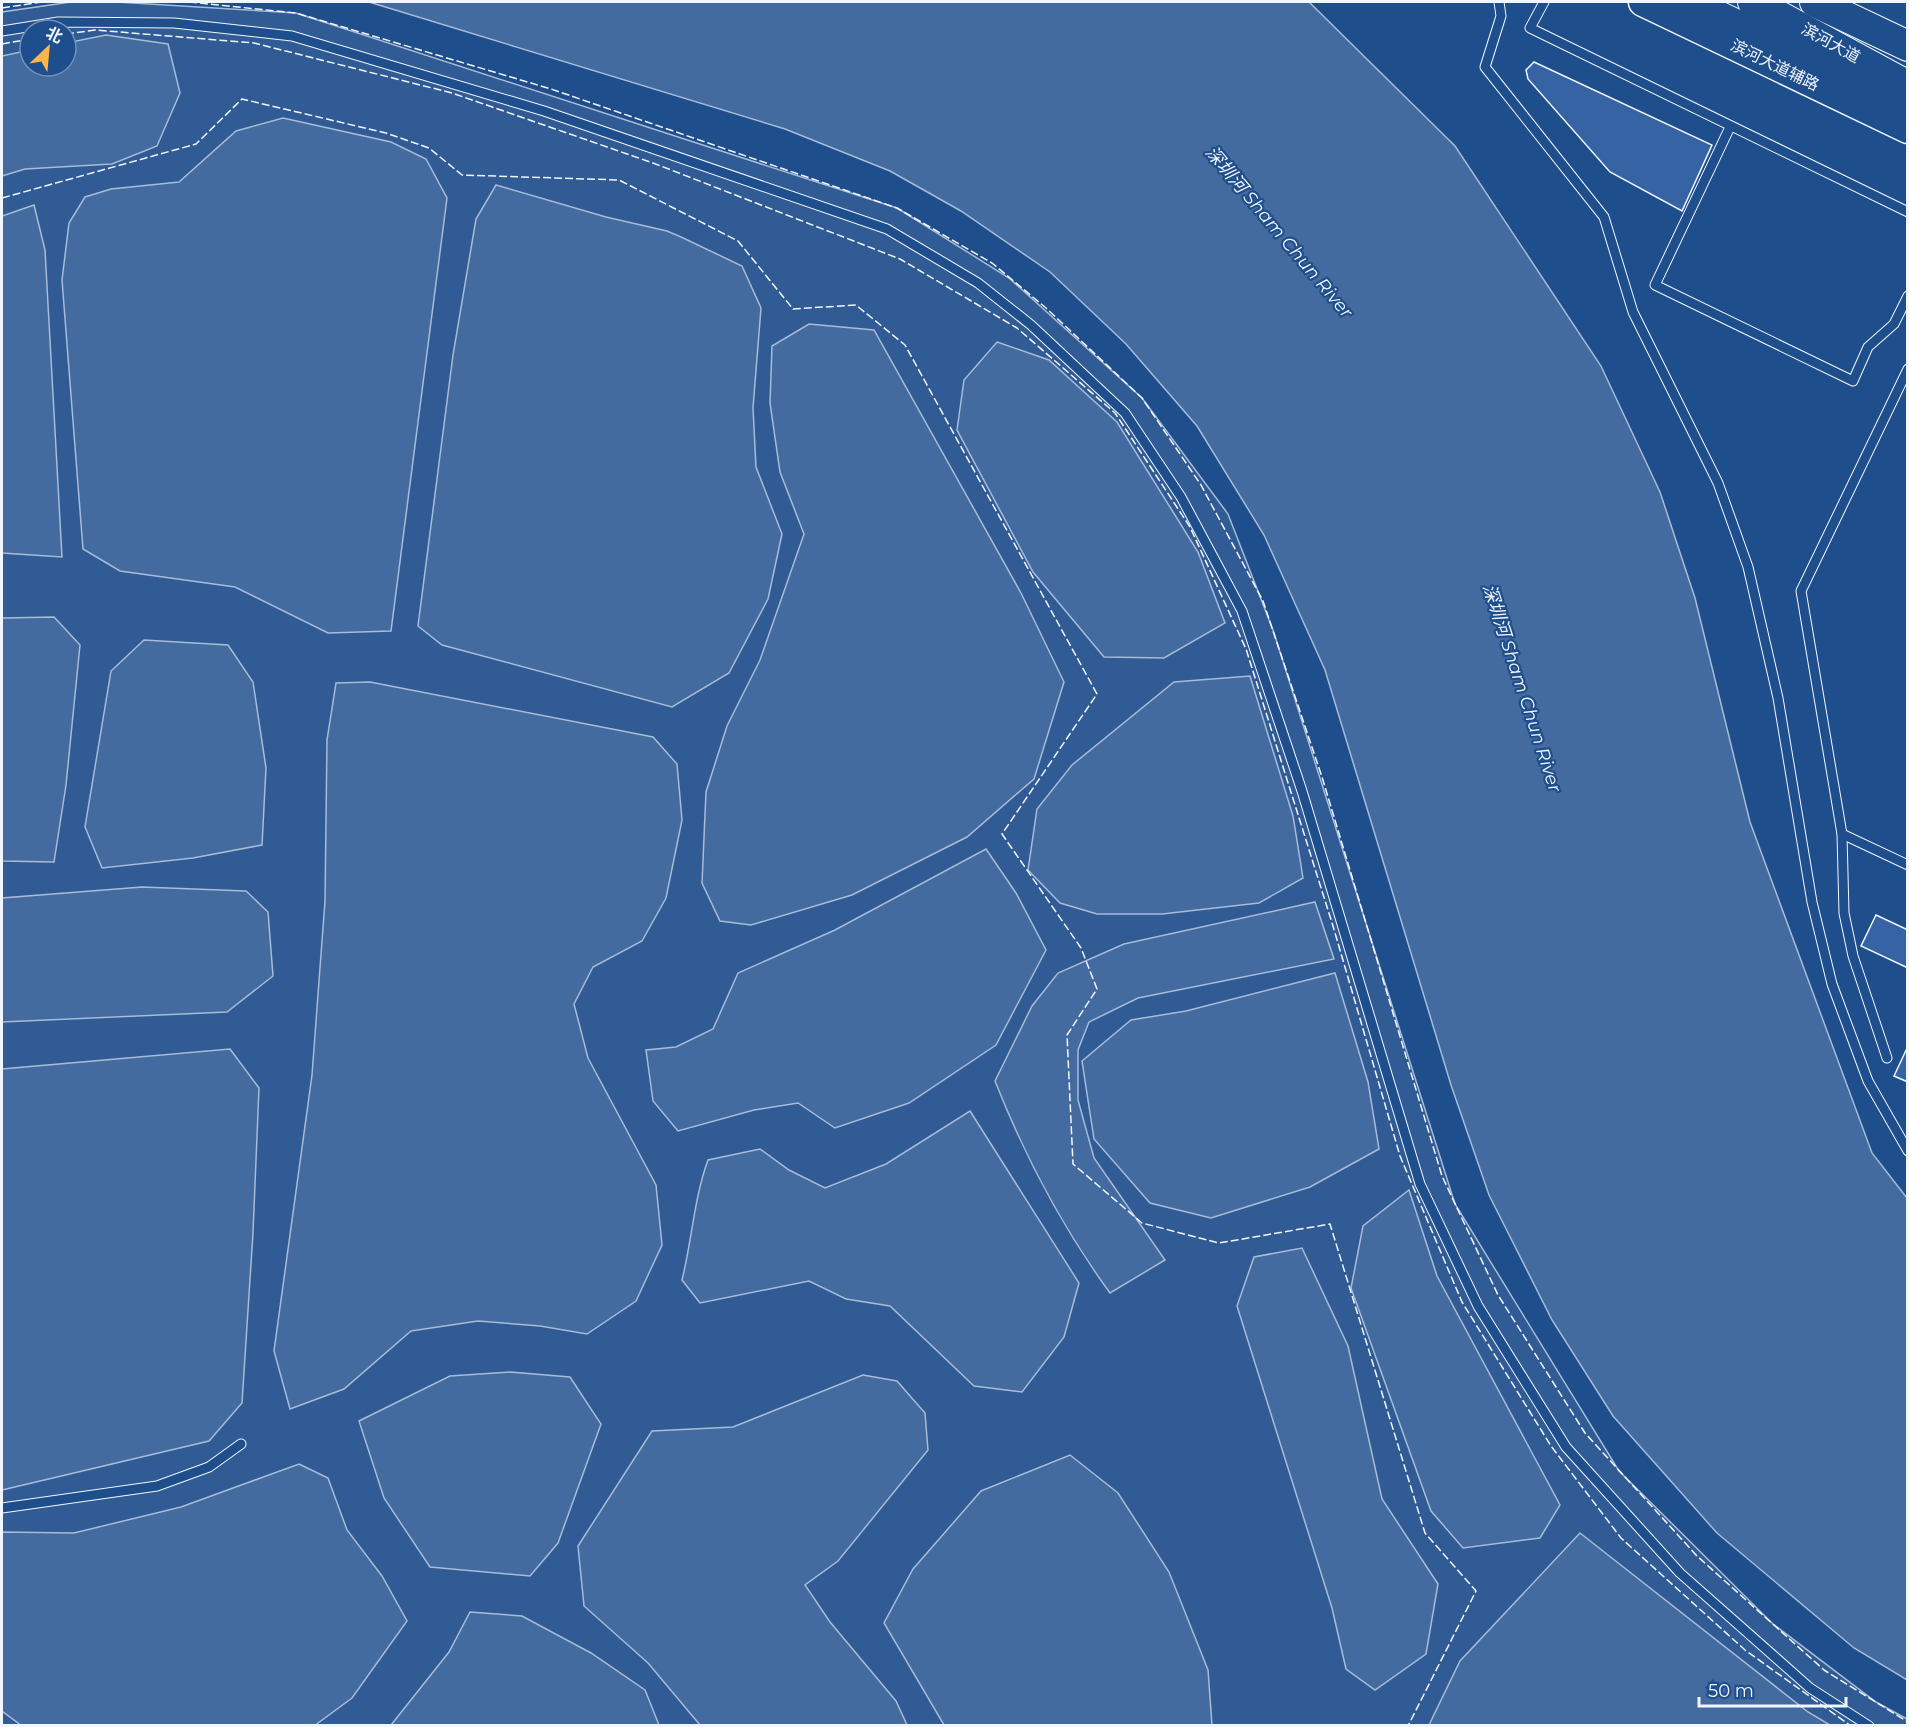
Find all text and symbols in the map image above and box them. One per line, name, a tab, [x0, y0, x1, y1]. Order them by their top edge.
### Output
north arrow	[18, 18, 78, 78]
street label: 滨河大道	[1798, 19, 1864, 67]
text: 北	[43, 23, 66, 47]
street label: 滨河大道辅路	[1728, 35, 1822, 95]
water label: 深圳河 Sham Chun River	[1201, 142, 1358, 323]
water label: 深圳河 Sham Chun River	[1478, 581, 1566, 796]
scale bar	[1699, 1670, 1846, 1708]
text: 50 m	[1708, 1680, 1754, 1702]

